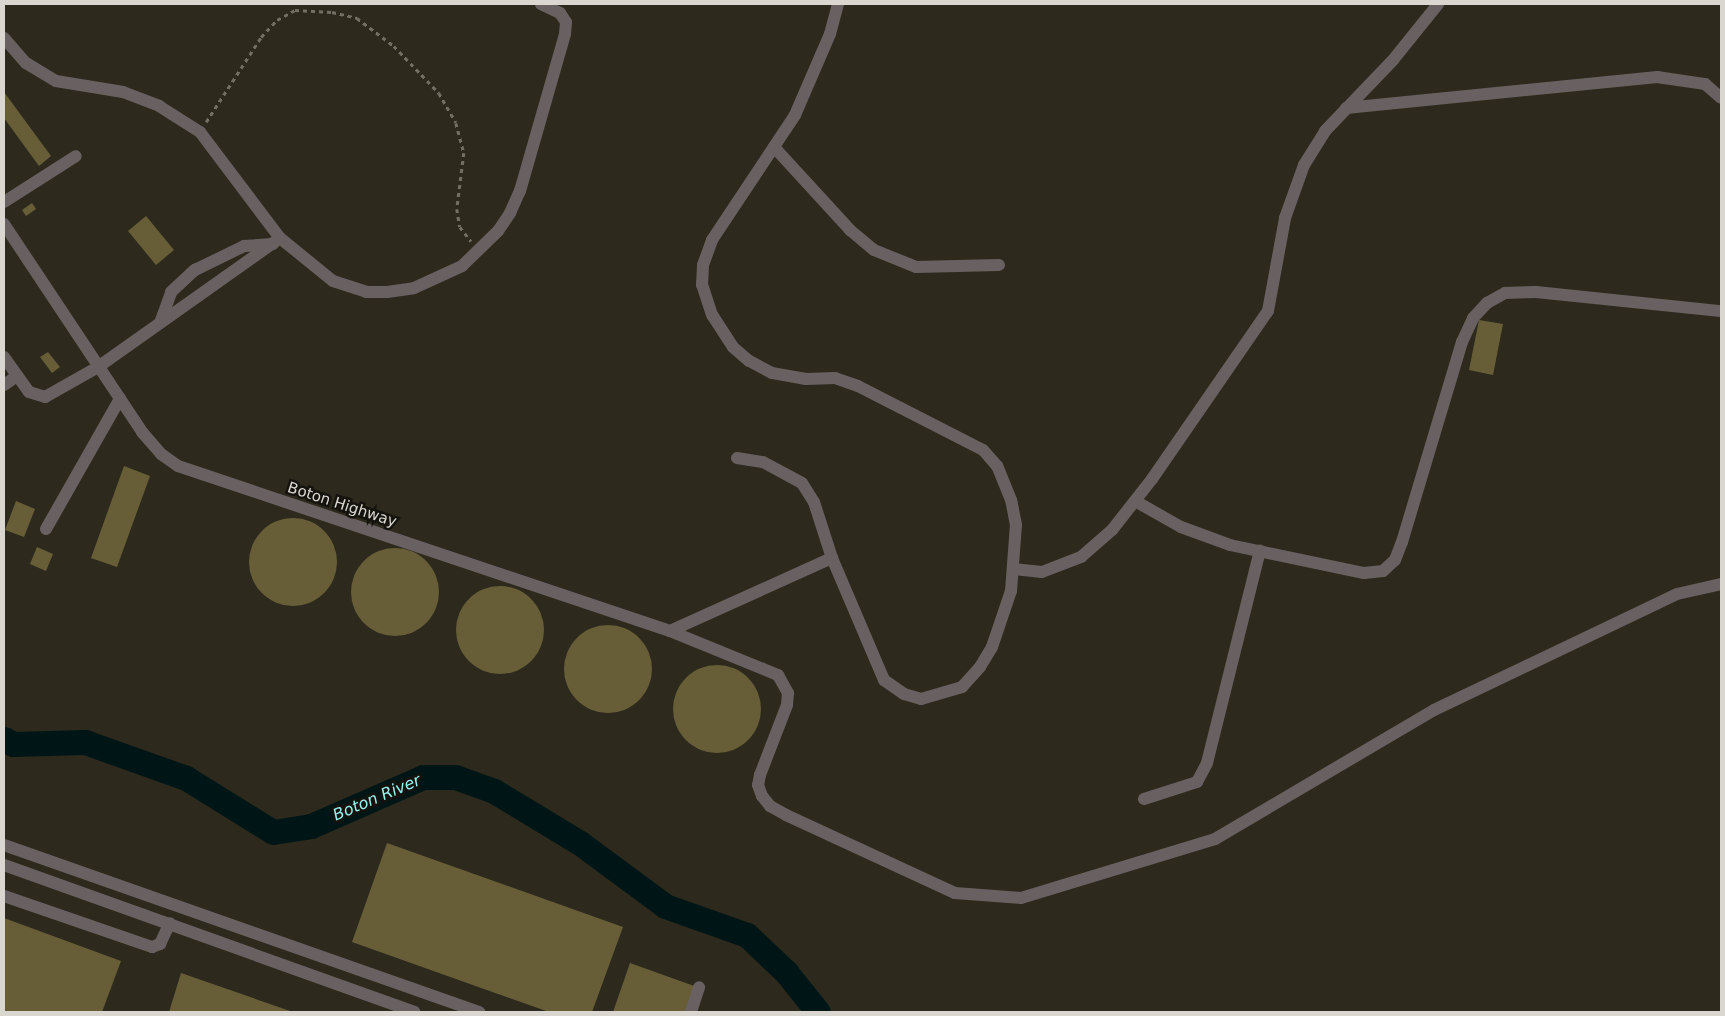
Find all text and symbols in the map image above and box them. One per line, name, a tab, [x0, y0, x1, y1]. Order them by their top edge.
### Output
street label: Boton Highway	[285, 479, 399, 531]
water label: Boton River	[330, 771, 424, 825]

